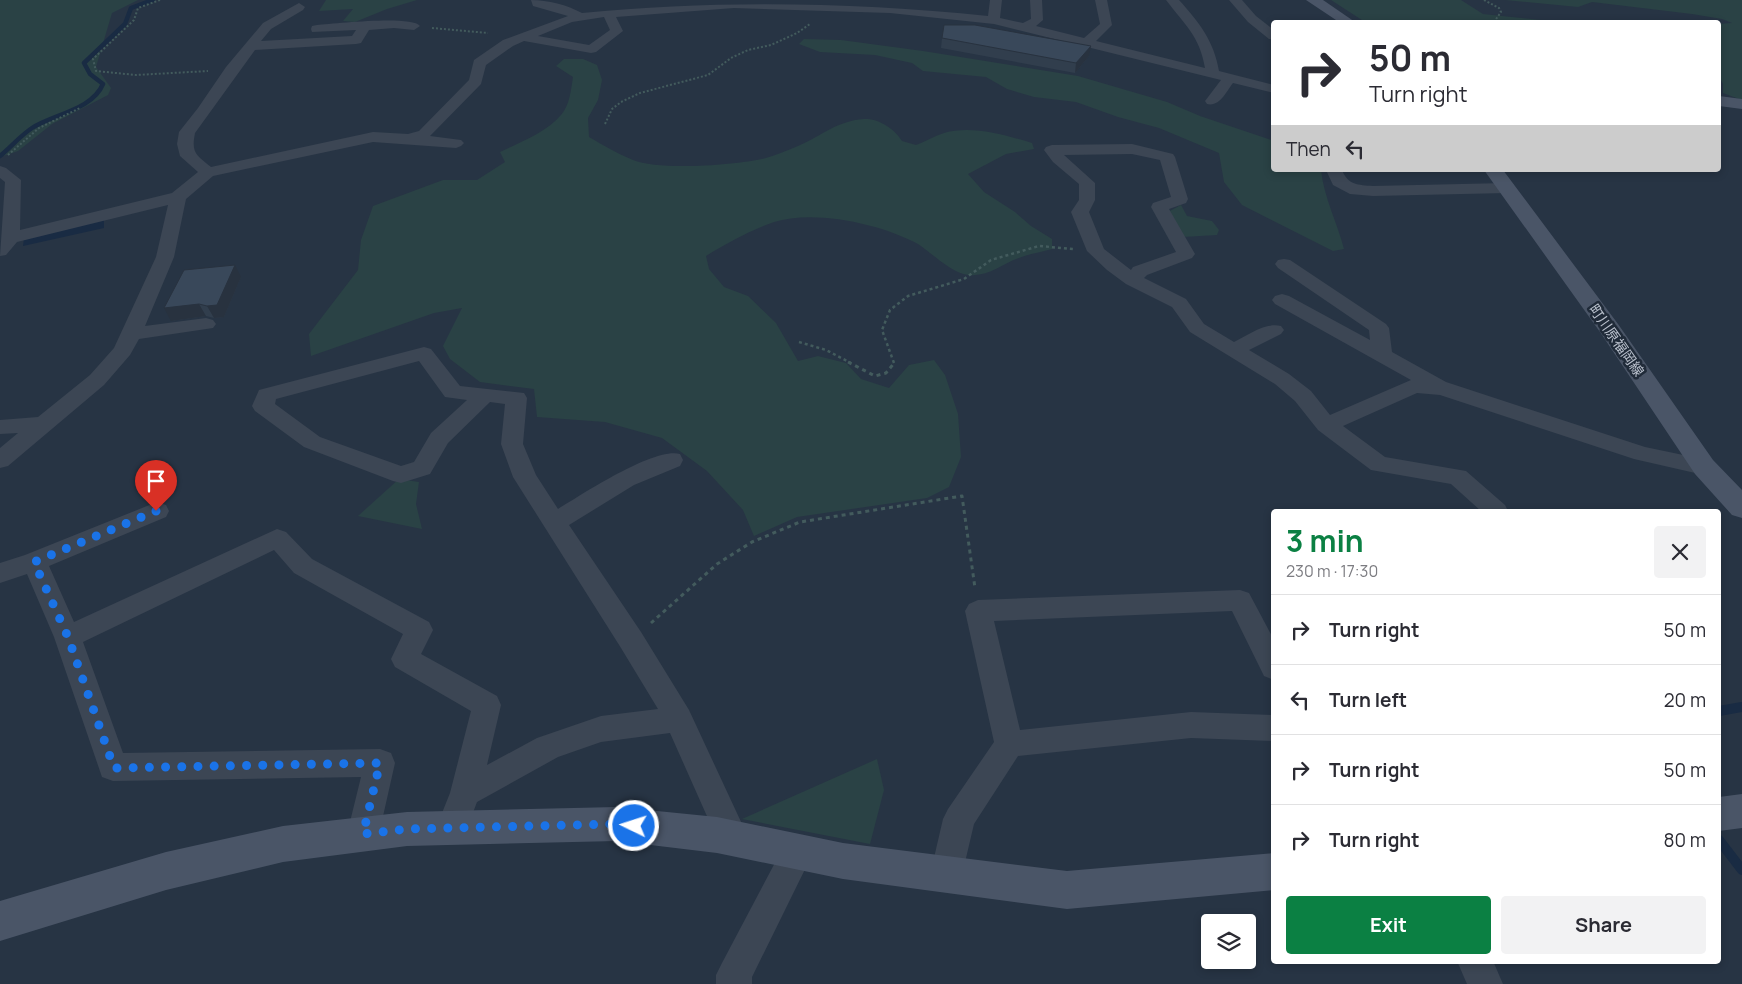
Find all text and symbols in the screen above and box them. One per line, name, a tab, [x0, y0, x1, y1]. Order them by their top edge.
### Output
text: 50 m	[1369, 34, 1451, 82]
icon: right	[1286, 40, 1351, 105]
text: Turn right	[1369, 79, 1467, 109]
icon: left	[1341, 135, 1369, 163]
text: Then	[1286, 136, 1331, 162]
street label: 町川原福岡線	[1585, 300, 1649, 380]
pin	[135, 460, 177, 511]
icon: arrive	[142, 467, 170, 495]
text: 3 min	[1286, 520, 1364, 561]
button: close	[1654, 526, 1706, 578]
text: 230 m · 17:30	[1286, 560, 1378, 582]
icon: right	[1286, 616, 1314, 644]
text: Turn right	[1329, 617, 1419, 643]
text: 50 m	[1664, 617, 1706, 643]
icon: left	[1286, 686, 1314, 714]
text: Turn left	[1329, 687, 1407, 713]
text: 20 m	[1664, 687, 1706, 713]
icon: right	[1286, 756, 1314, 784]
text: Turn right	[1329, 757, 1419, 783]
text: 50 m	[1664, 757, 1706, 783]
position arrow	[607, 799, 659, 851]
icon: right	[1286, 826, 1314, 854]
text: Turn right	[1329, 827, 1419, 853]
text: 80 m	[1663, 827, 1706, 853]
button: Exit	[1286, 896, 1491, 954]
button: Share	[1501, 896, 1706, 954]
map controls	[1201, 914, 1256, 969]
button: layers	[1201, 914, 1256, 969]

